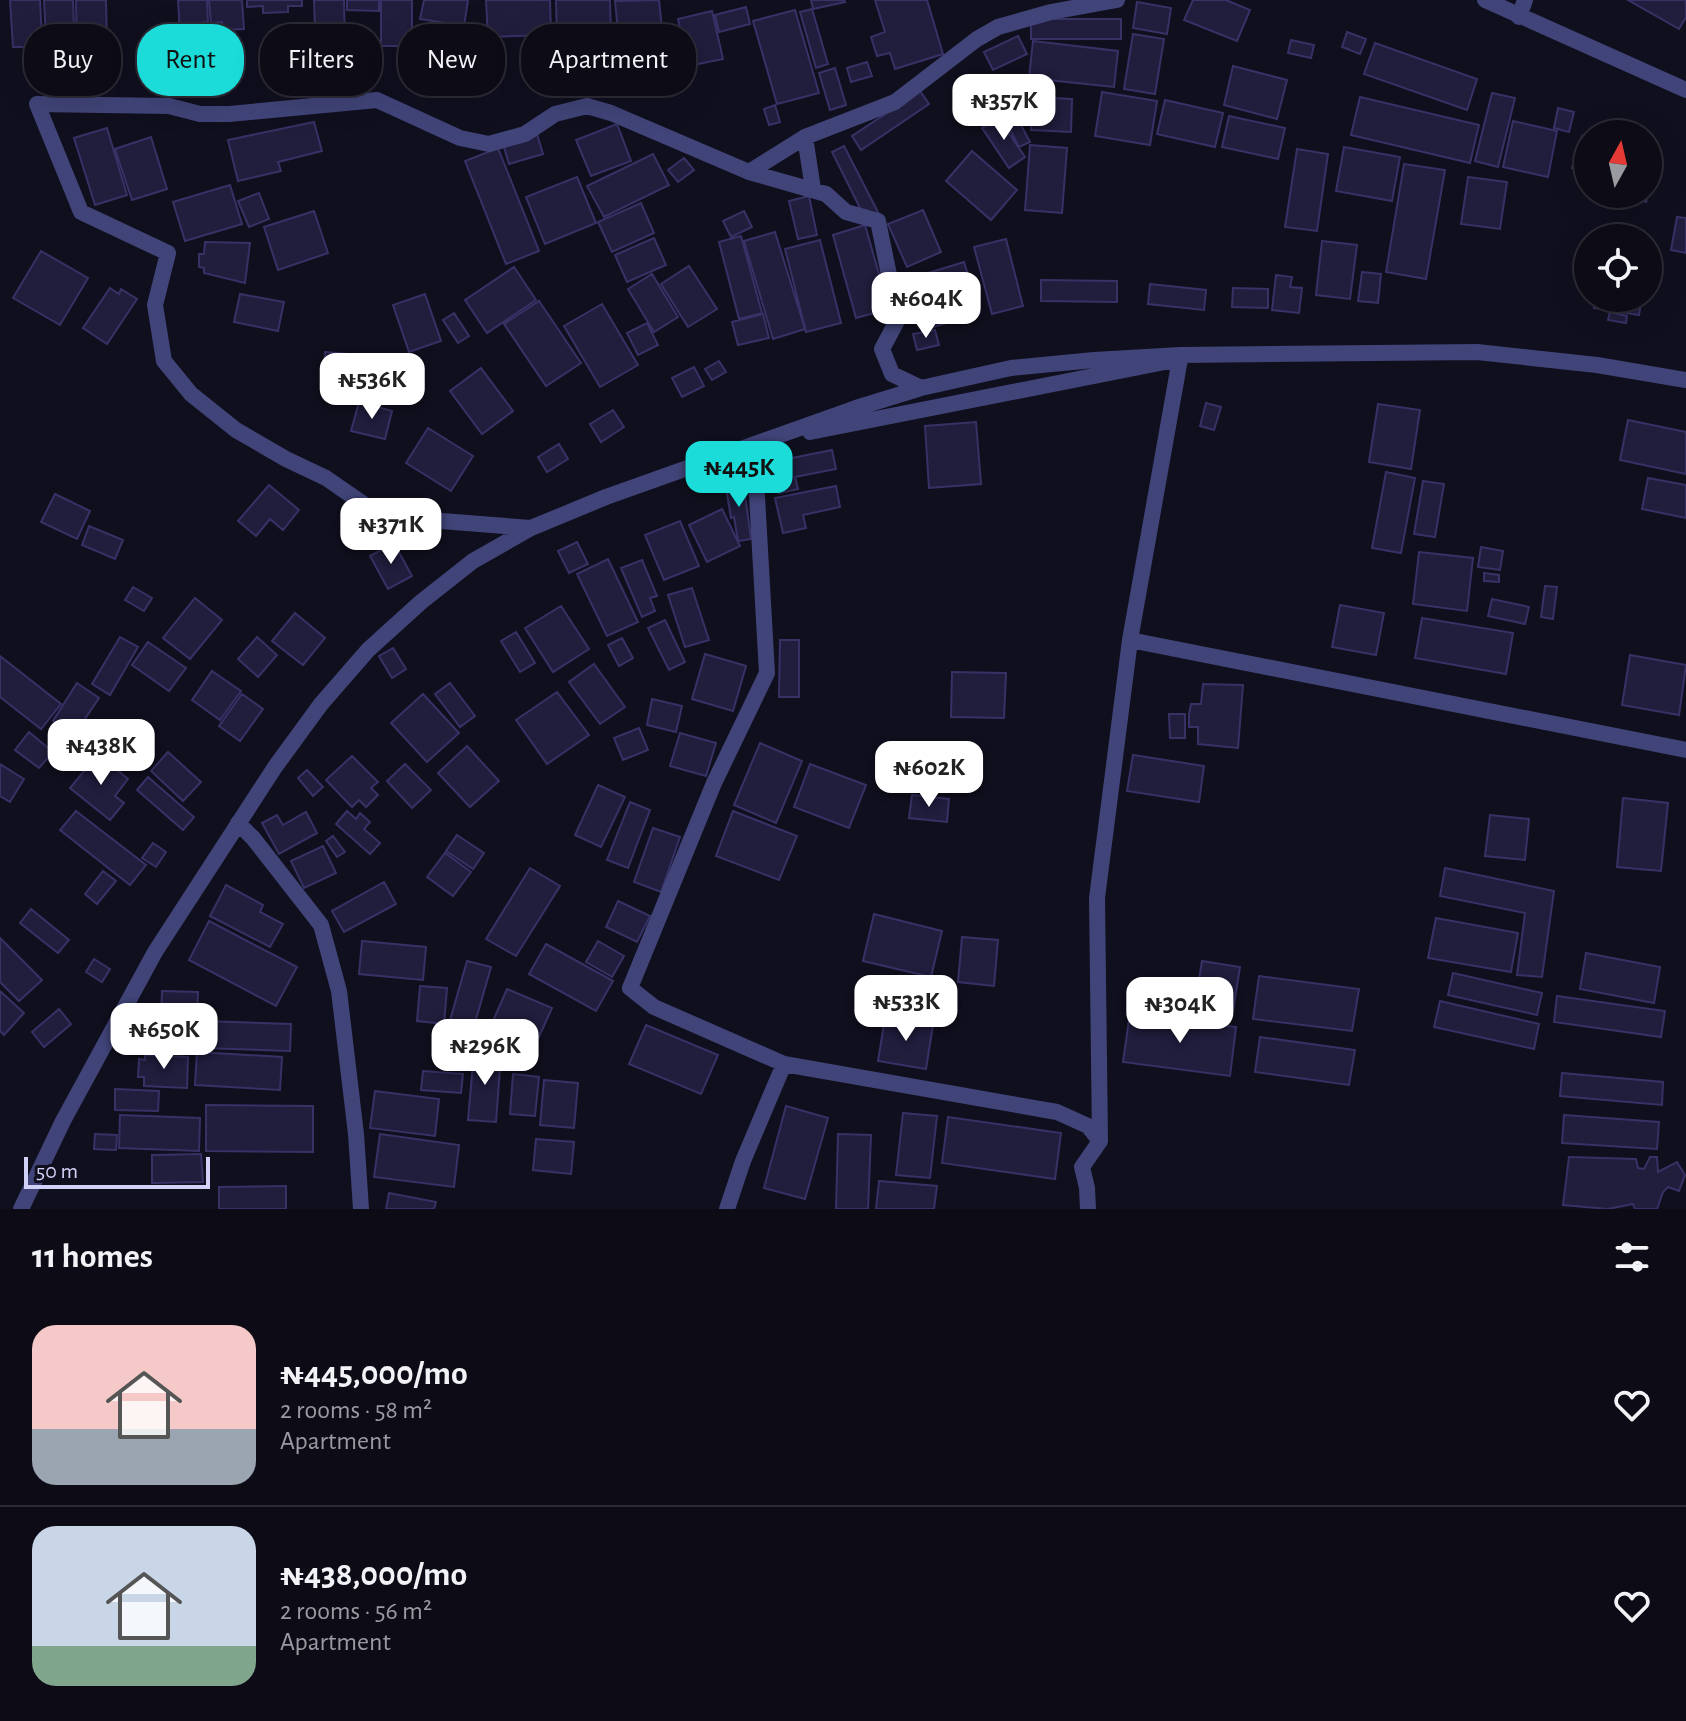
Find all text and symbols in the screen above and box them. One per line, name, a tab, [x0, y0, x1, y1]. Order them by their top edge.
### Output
chip: Buy	[24, 24, 121, 96]
chip: Rent	[137, 24, 244, 96]
chip: Filters	[260, 24, 382, 96]
chip: New	[398, 24, 505, 96]
chip: Apartment	[521, 24, 696, 96]
pin: ₦357K	[948, 74, 1060, 142]
text: ₦357K	[970, 87, 1038, 113]
north arrow	[1574, 120, 1662, 208]
map controls	[1574, 120, 1662, 312]
button: locate	[1574, 224, 1662, 312]
pin: ₦604K	[870, 272, 982, 340]
text: ₦604K	[890, 285, 962, 311]
pin: ₦536K	[316, 353, 428, 421]
text: ₦536K	[338, 366, 406, 392]
pin: ₦445K	[683, 441, 795, 509]
text: ₦445K	[704, 454, 774, 480]
pin: ₦371K	[335, 498, 447, 566]
text: ₦371K	[358, 511, 424, 537]
pin: ₦438K	[45, 719, 157, 787]
text: ₦438K	[66, 732, 136, 758]
pin: ₦602K	[873, 741, 985, 809]
text: ₦602K	[893, 754, 965, 780]
pin: ₦533K	[850, 975, 962, 1043]
pin: ₦304K	[1124, 977, 1236, 1045]
text: ₦533K	[872, 988, 940, 1014]
text: ₦304K	[1144, 990, 1216, 1016]
pin: ₦650K	[108, 1003, 220, 1071]
text: ₦650K	[129, 1016, 199, 1042]
pin: ₦296K	[429, 1019, 541, 1087]
text: ₦296K	[450, 1032, 520, 1058]
scale bar	[24, 1153, 210, 1189]
text: 50 m	[36, 1160, 78, 1182]
icon: filters	[1610, 1235, 1654, 1279]
text: 11 homes	[32, 1240, 153, 1274]
icon: home	[96, 1357, 192, 1453]
text: ₦445,000/mo	[280, 1357, 468, 1391]
icon: heart	[1610, 1383, 1654, 1427]
text: 2 rooms · 58 m²	[280, 1397, 432, 1423]
text: Apartment	[280, 1428, 391, 1454]
icon: home	[96, 1558, 192, 1654]
text: ₦438,000/mo	[280, 1558, 467, 1592]
icon: heart	[1610, 1584, 1654, 1628]
text: 2 rooms · 56 m²	[280, 1598, 432, 1624]
text: Apartment	[280, 1629, 391, 1655]

